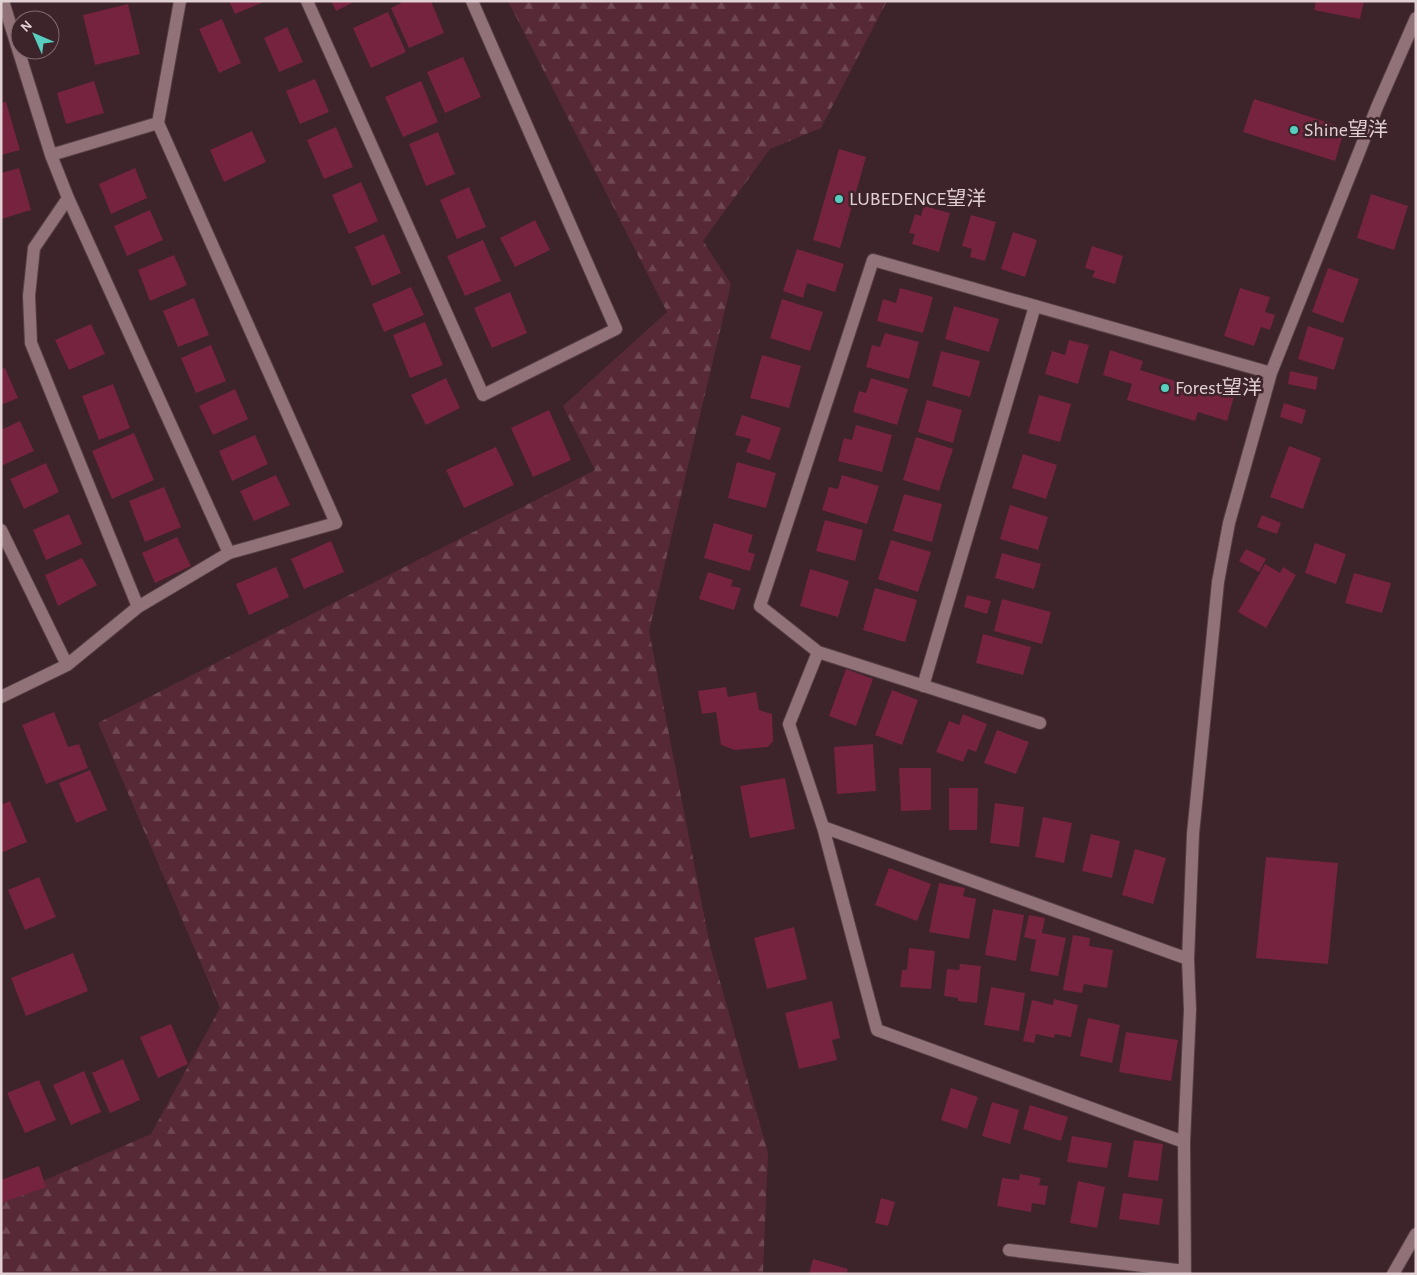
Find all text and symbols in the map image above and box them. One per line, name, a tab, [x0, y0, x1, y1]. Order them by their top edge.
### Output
north arrow	[10, 10, 60, 60]
text: N	[18, 18, 35, 35]
place label: Shine望洋	[1304, 119, 1388, 140]
marker: Shine望洋	[1288, 124, 1300, 136]
place label: LUBEDENCE望洋	[849, 188, 986, 209]
marker: LUBEDENCE望洋	[833, 193, 845, 205]
place label: Forest望洋	[1175, 377, 1262, 398]
marker: Forest望洋	[1159, 382, 1171, 394]

